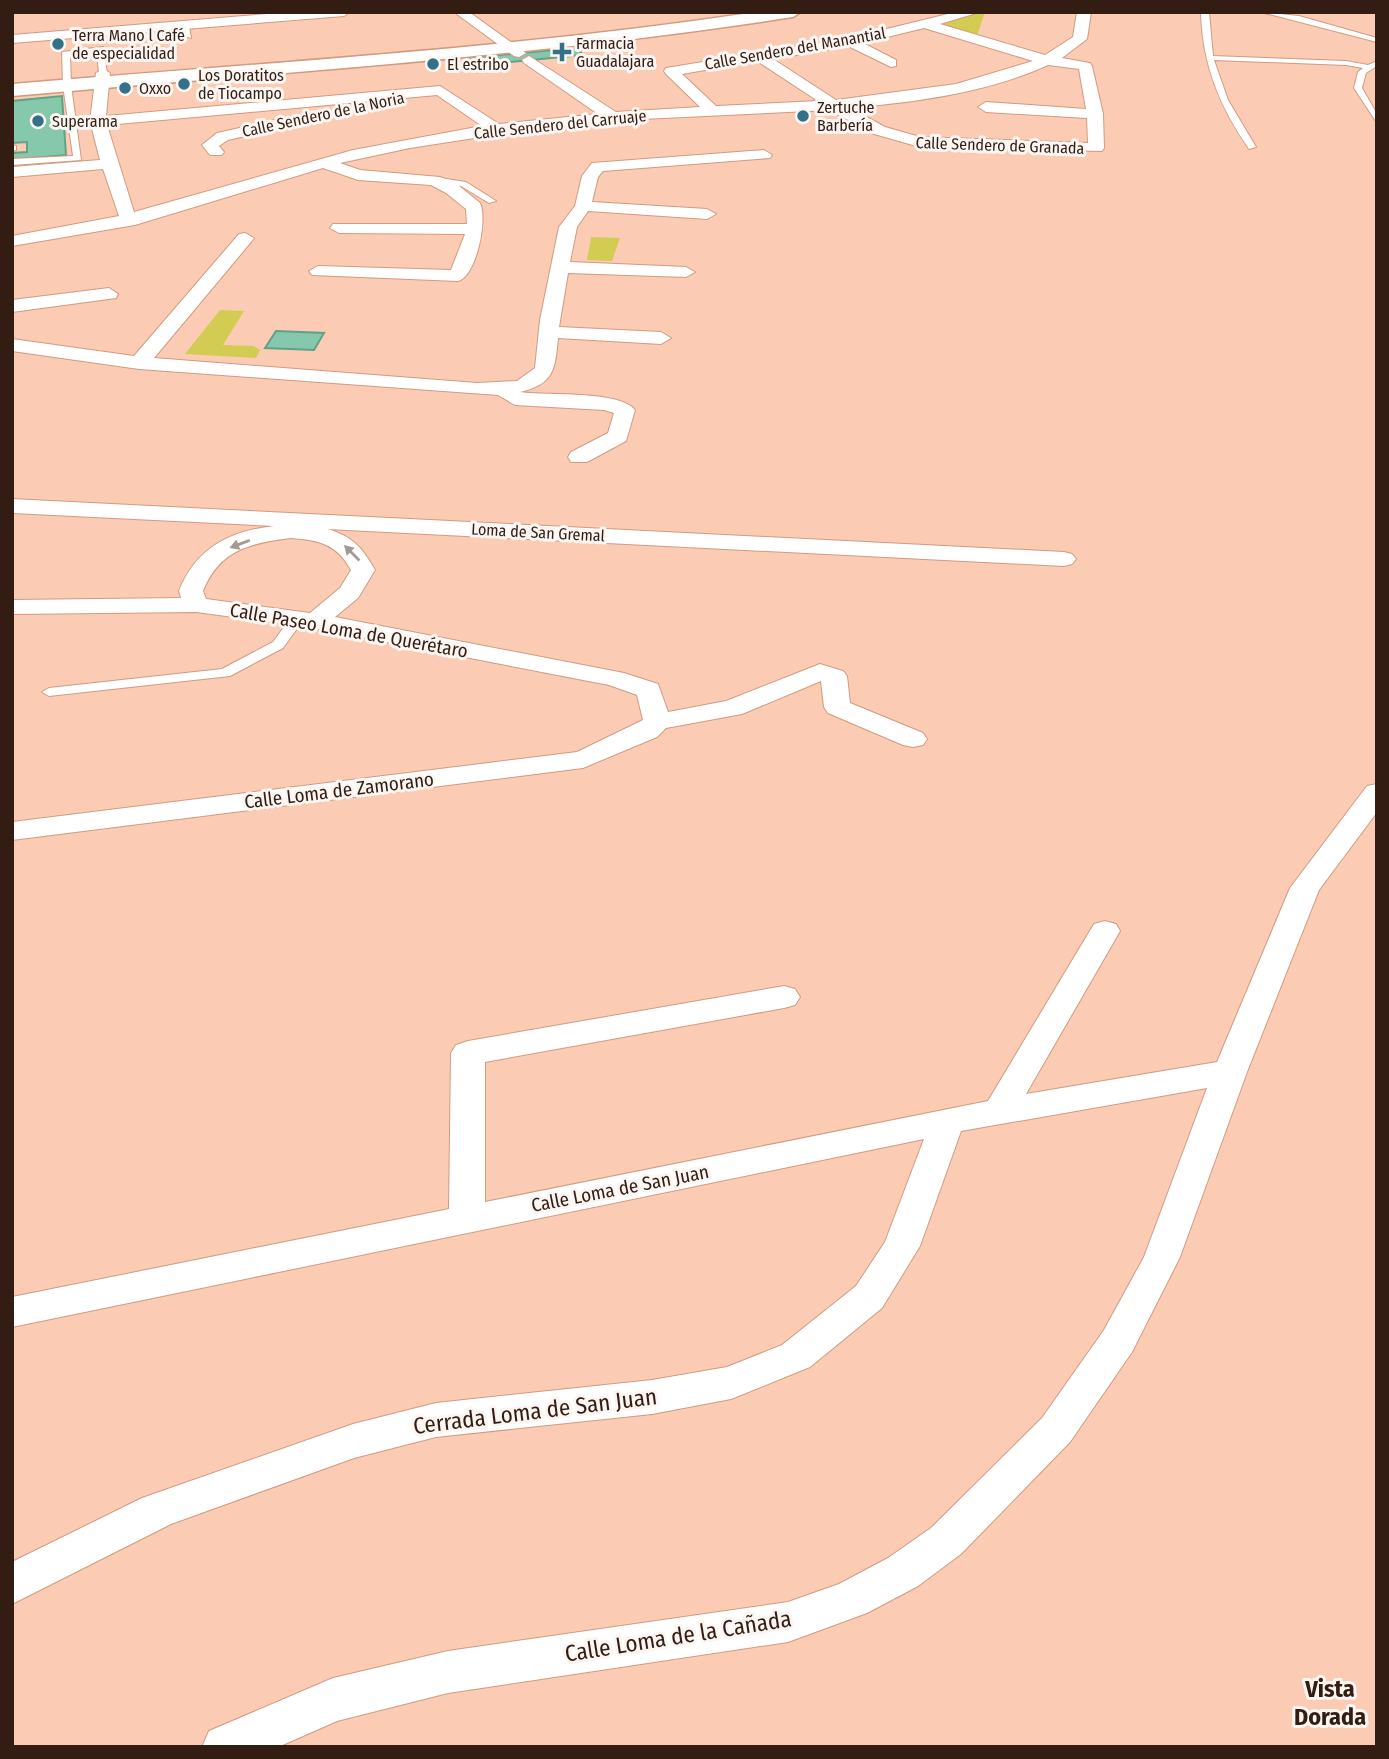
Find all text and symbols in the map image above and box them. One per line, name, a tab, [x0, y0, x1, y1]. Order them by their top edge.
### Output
street label: Calle Sendero del Manantial	[703, 23, 887, 74]
place label: Terra Mano l Café de especialidad	[72, 26, 185, 63]
place label: Farmacia Guadalajara	[576, 34, 654, 71]
marker: Terra Mano l Café de especialidad	[50, 36, 66, 52]
marker: Farmacia Guadalajara	[554, 44, 570, 60]
place label: El estribo	[447, 55, 509, 74]
marker: El estribo	[425, 56, 441, 72]
place label: Los Doratitos de Tiocampo	[198, 66, 284, 103]
marker: Los Doratitos de Tiocampo	[176, 76, 192, 92]
place label: Oxxo	[139, 79, 171, 98]
marker: Oxxo	[117, 80, 133, 96]
street label: Calle Sendero de la Noria	[240, 88, 406, 141]
place label: Zertuche Barbería	[817, 98, 875, 135]
street label: Calle Sendero del Carruaje	[473, 106, 647, 143]
marker: Zertuche Barbería	[795, 108, 811, 124]
place label: Superama	[52, 112, 118, 131]
marker: Superama	[30, 113, 46, 129]
street label: Calle Sendero de Granada	[915, 133, 1085, 158]
street label: Loma de San Gremal	[471, 520, 605, 545]
one-way arrow	[229, 538, 250, 549]
one-way arrow	[344, 544, 361, 561]
street label: Calle Paseo Loma de Querétaro	[228, 598, 470, 663]
street label: Calle Loma de Zamorano	[243, 767, 435, 814]
street label: Calle Loma de San Juan	[529, 1160, 711, 1217]
street label: Cerrada Loma de San Juan	[412, 1382, 658, 1440]
street label: Calle Loma de la Cañada	[563, 1604, 793, 1668]
district label: Vista Dorada	[1294, 1675, 1366, 1731]

